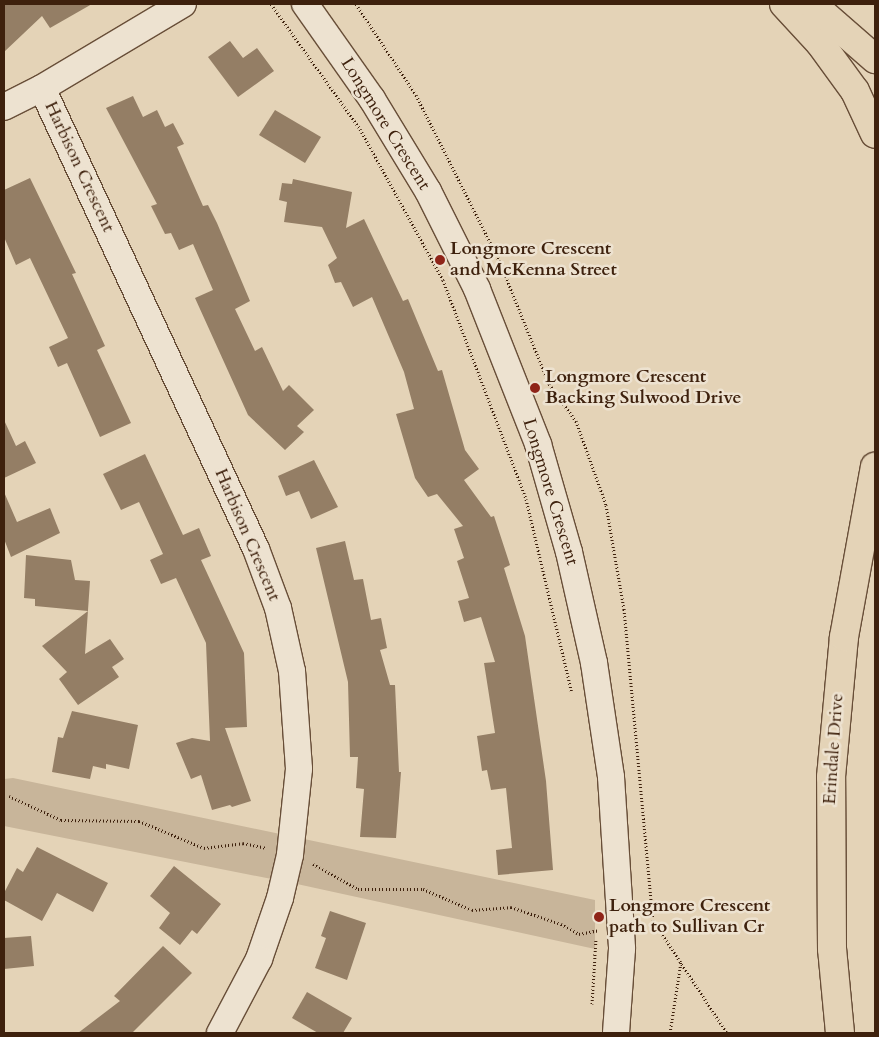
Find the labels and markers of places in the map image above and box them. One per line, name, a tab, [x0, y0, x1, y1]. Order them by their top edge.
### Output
place label: Longmore Crescent and McKenna Street	[450, 239, 617, 282]
marker: Longmore Crescent and McKenna Street	[434, 254, 446, 266]
place label: Longmore Crescent Backing Sulwood Drive	[545, 367, 741, 409]
marker: Longmore Crescent Backing Sulwood Drive	[529, 382, 541, 394]
place label: Longmore Crescent path to Sullivan Cr	[609, 896, 770, 939]
marker: Longmore Crescent path to Sullivan Cr	[593, 911, 605, 923]

